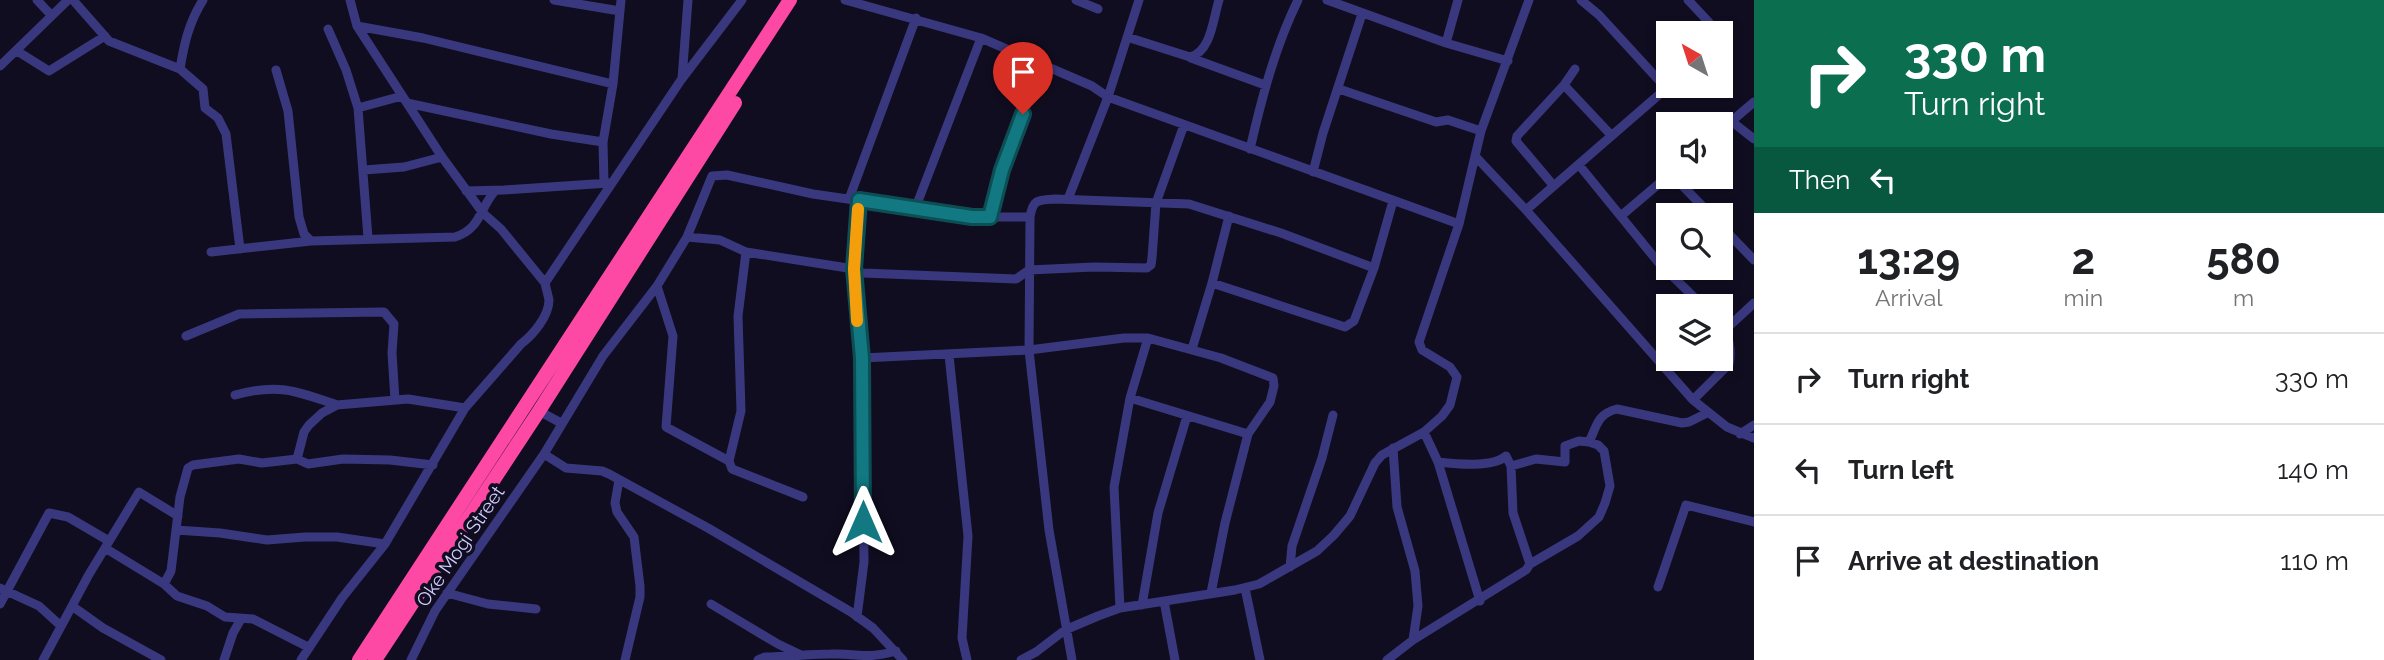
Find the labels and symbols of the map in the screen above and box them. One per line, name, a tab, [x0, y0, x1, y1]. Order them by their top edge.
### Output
north arrow	[1656, 21, 1732, 98]
pin	[993, 42, 1053, 114]
street label: Oke Mogi Street	[411, 481, 509, 611]
position arrow	[826, 485, 900, 559]

